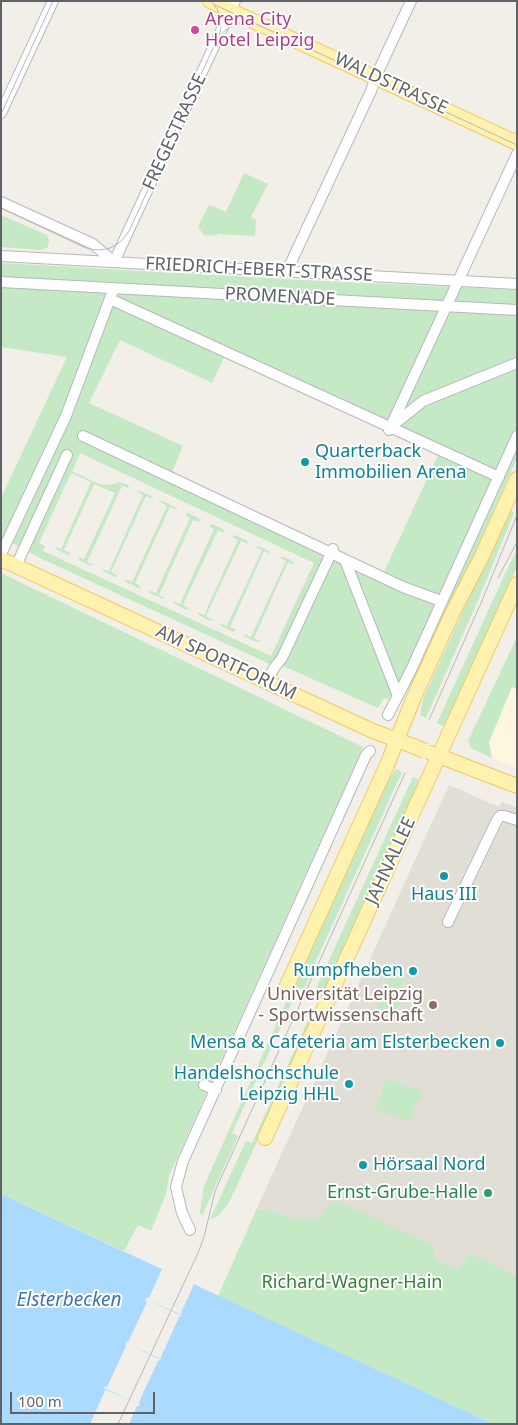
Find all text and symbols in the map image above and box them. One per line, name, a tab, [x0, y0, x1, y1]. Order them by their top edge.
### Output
place label: Arena City Hotel Leipzig	[205, 9, 314, 52]
marker: Arena City Hotel Leipzig	[189, 24, 201, 36]
street label: WALDSTRASSE	[331, 48, 451, 120]
street label: FREGESTRASSE	[139, 70, 211, 194]
street label: FRIEDRICH-EBERT-STRASSE	[145, 253, 373, 287]
street label: PROMENADE	[224, 283, 336, 311]
place label: Quarterback Immobilien Arena	[315, 441, 467, 484]
marker: Quarterback Immobilien Arena	[299, 456, 311, 468]
street label: AM SPORTFORUM	[152, 621, 300, 705]
street label: JAHNALLEE	[361, 814, 421, 908]
marker: Haus III	[438, 870, 450, 882]
place label: Haus III	[411, 884, 477, 906]
place label: Rumpfheben	[293, 960, 403, 982]
marker: Rumpfheben	[407, 965, 419, 977]
place label: Universität Leipzig - Sportwissenschaft	[258, 984, 423, 1026]
marker: Universität Leipzig - Sportwissenschaft	[427, 999, 439, 1011]
place label: Mensa & Cafeteria am Elsterbecken	[190, 1032, 490, 1054]
marker: Mensa & Cafeteria am Elsterbecken	[494, 1037, 506, 1049]
place label: Handelshochschule Leipzig HHL	[174, 1063, 339, 1106]
marker: Handelshochschule Leipzig HHL	[343, 1078, 355, 1090]
place label: Hörsaal Nord	[373, 1154, 486, 1176]
marker: Hörsaal Nord	[357, 1159, 369, 1171]
place label: Ernst-Grube-Halle	[327, 1182, 478, 1204]
marker: Ernst-Grube-Halle	[482, 1187, 494, 1199]
park label: Richard-Wagner-Hain	[262, 1272, 442, 1294]
water label: Elsterbecken	[17, 1290, 121, 1312]
scale bar	[12, 1382, 158, 1414]
text: 100 m	[18, 1391, 62, 1411]

